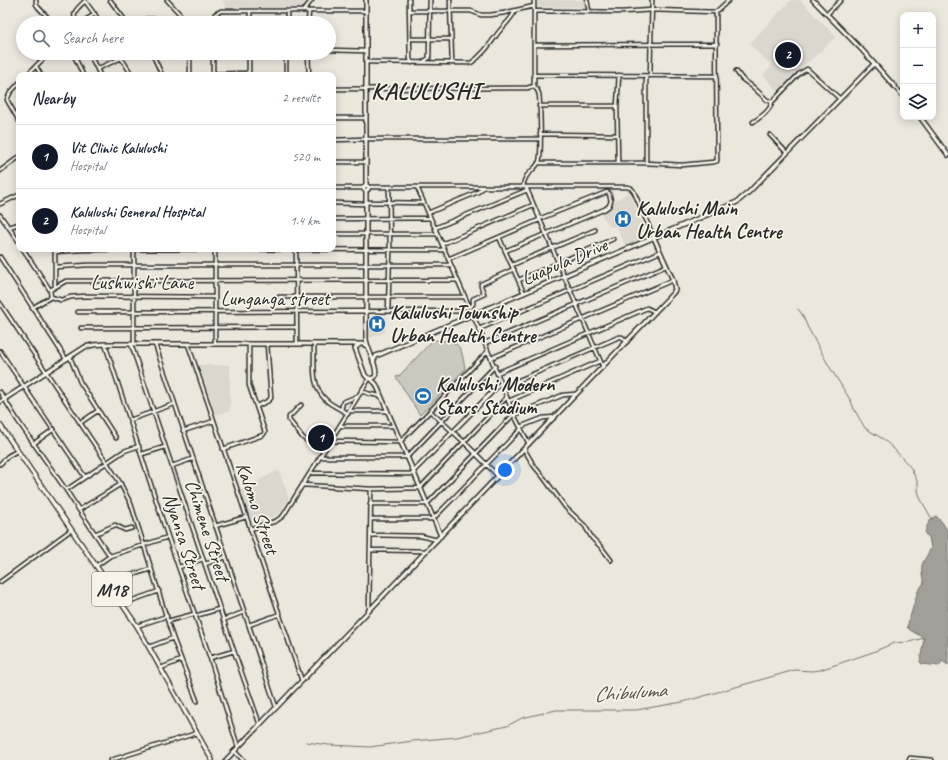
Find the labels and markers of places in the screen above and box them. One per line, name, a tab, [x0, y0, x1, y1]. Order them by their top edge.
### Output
pin: 2	[775, 40, 801, 70]
place label: Kalulushi Main Urban Health Centre	[636, 196, 783, 244]
hospital icon: Kalulushi Main Urban Health Centre	[613, 209, 633, 229]
place label: Kalulushi Township Urban Health Centre	[390, 300, 537, 348]
hospital icon: Kalulushi Township Urban Health Centre	[367, 314, 387, 334]
place label: Kalulushi Modern Stars Stadium	[436, 372, 555, 420]
sports icon: Kalulushi Modern Stars Stadium	[413, 386, 433, 406]
pin: 1	[308, 423, 334, 453]

